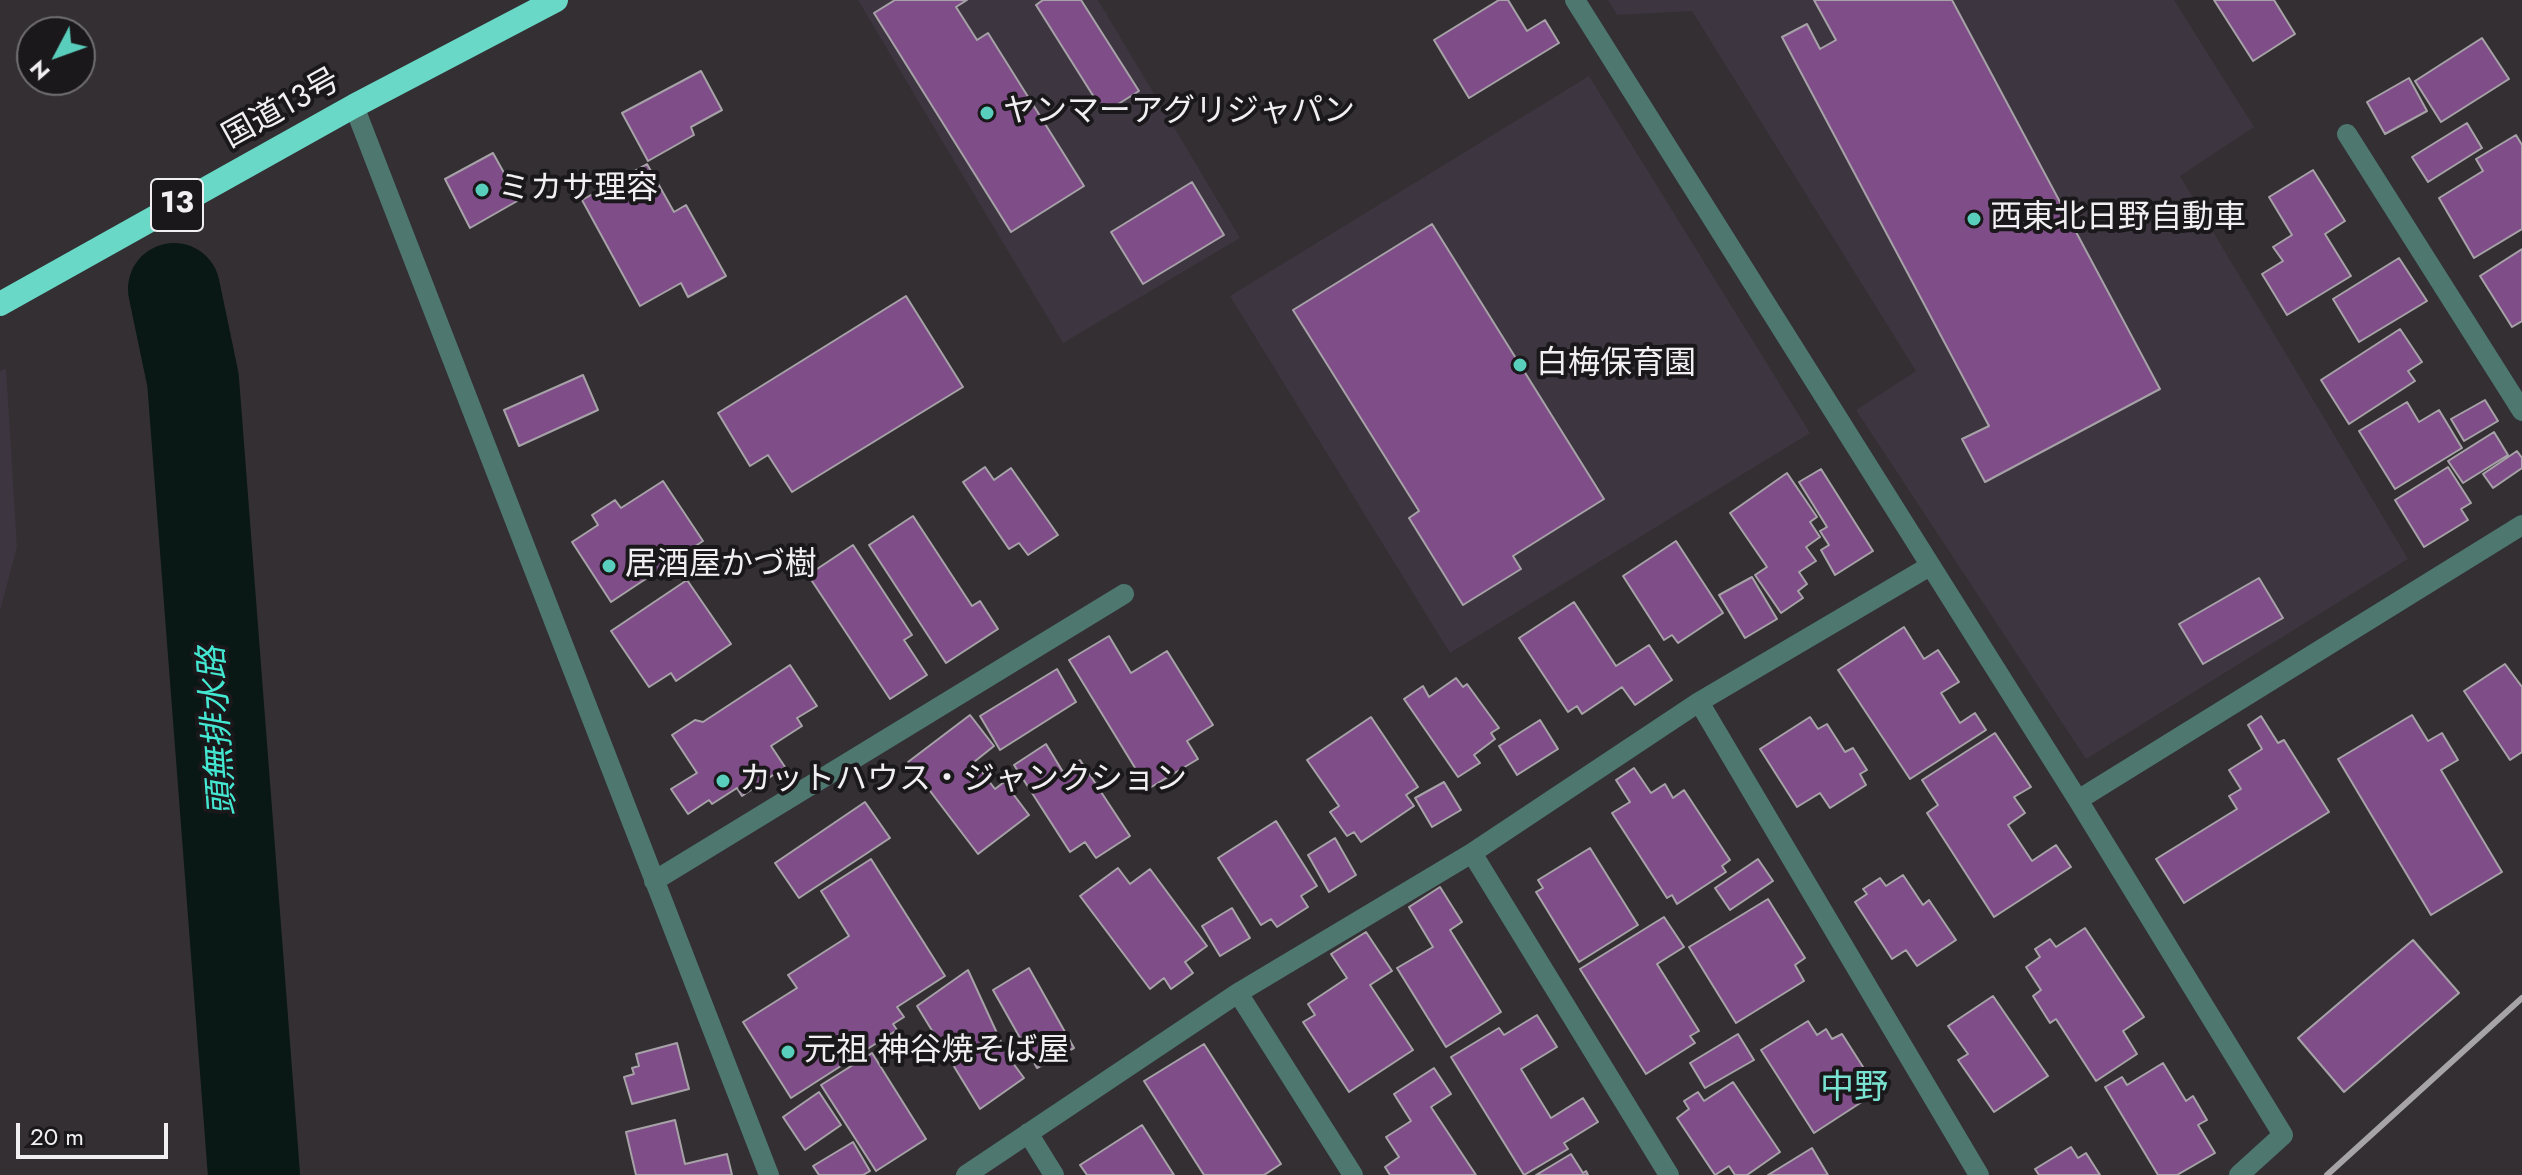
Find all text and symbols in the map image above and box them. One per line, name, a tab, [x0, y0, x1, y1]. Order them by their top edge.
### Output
north arrow	[16, 16, 96, 96]
text: N	[22, 53, 57, 88]
street label: 国道13号	[217, 62, 347, 158]
place label: ヤンマーアグリジャパン	[1003, 94, 1355, 132]
marker: ヤンマーアグリジャパン	[978, 104, 996, 122]
place label: ミカサ理容	[498, 171, 658, 209]
road number: 13	[151, 179, 203, 231]
marker: ミカサ理容	[473, 181, 491, 199]
place label: 西東北日野自動車	[1990, 200, 2246, 238]
marker: 西東北日野自動車	[1965, 210, 1983, 228]
place label: 白梅保育園	[1536, 346, 1696, 384]
marker: 白梅保育園	[1511, 356, 1529, 374]
place label: 居酒屋かづ樹	[625, 547, 817, 585]
marker: 居酒屋かづ樹	[600, 557, 618, 575]
water label: 頭無排水路	[194, 645, 246, 817]
place label: カットハウス・ジャンクション	[739, 762, 1187, 800]
marker: カットハウス・ジャンクション	[714, 772, 732, 790]
place label: 元祖 神谷焼そば屋	[804, 1033, 1070, 1071]
marker: 元祖 神谷焼そば屋	[779, 1043, 797, 1061]
district label: 中野	[1820, 1070, 1888, 1110]
scale bar	[20, 1107, 172, 1157]
text: 20 m	[30, 1119, 84, 1154]

